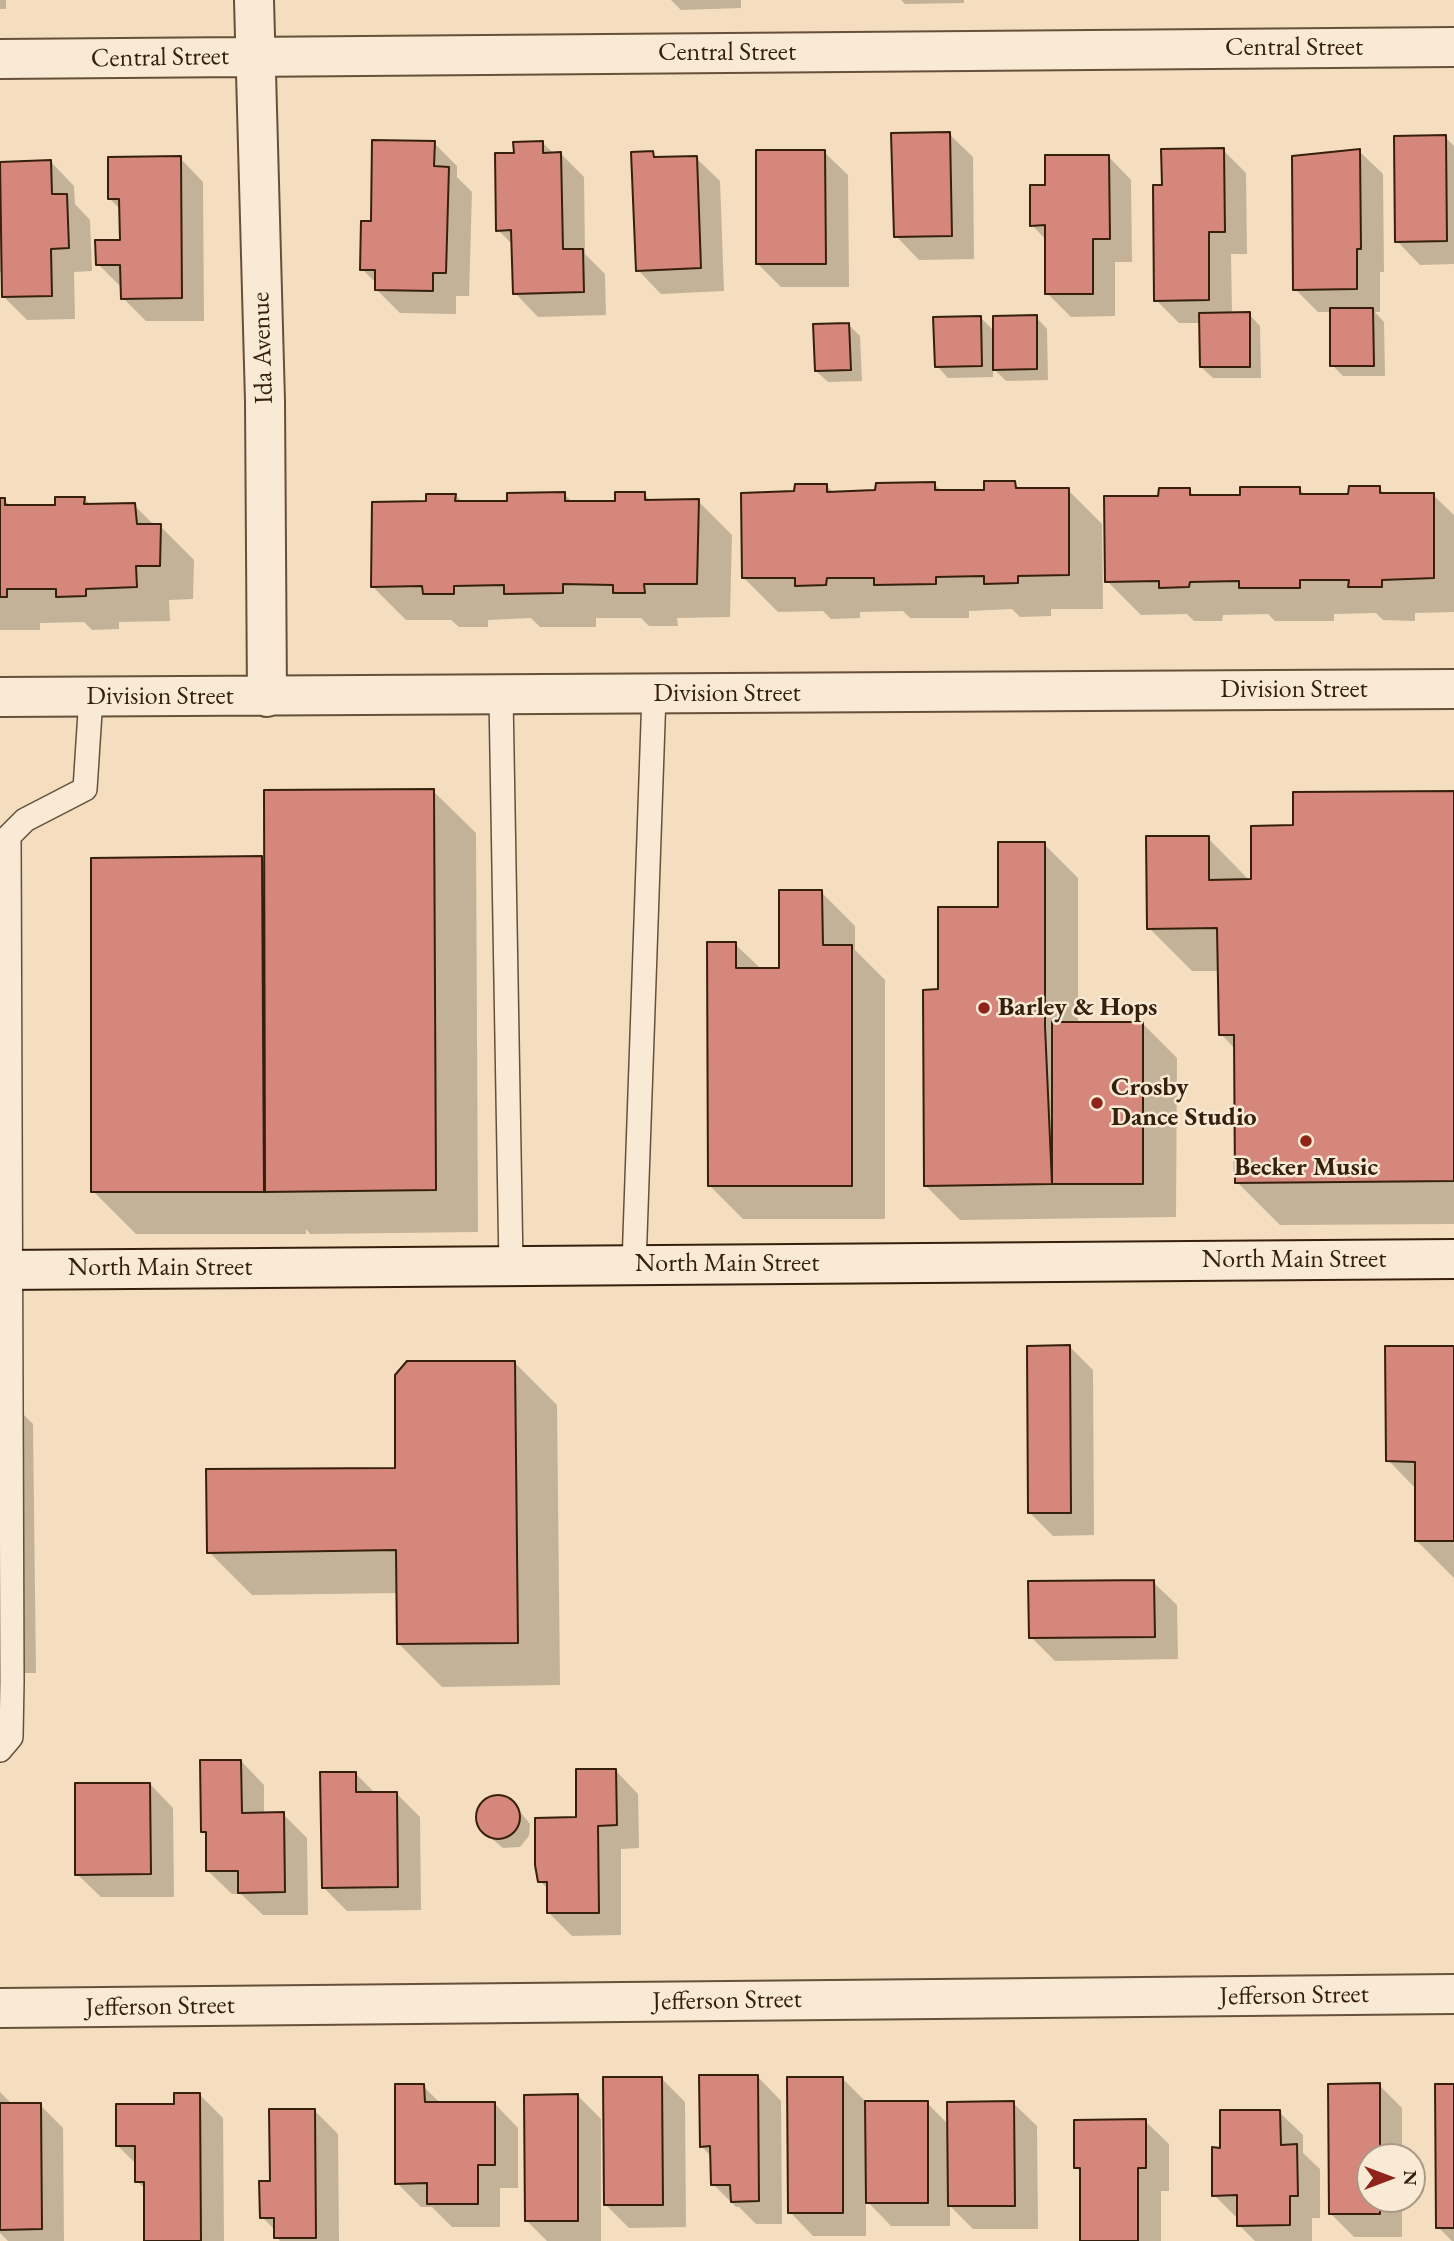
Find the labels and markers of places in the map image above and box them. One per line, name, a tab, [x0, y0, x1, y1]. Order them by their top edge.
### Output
place label: Barley & Hops	[998, 992, 1157, 1024]
marker: Barley & Hops	[976, 1000, 992, 1016]
place label: Crosby Dance Studio	[1111, 1072, 1257, 1134]
marker: Crosby Dance Studio	[1089, 1095, 1105, 1111]
marker: Becker Music	[1298, 1133, 1314, 1149]
place label: Becker Music	[1234, 1152, 1378, 1184]

